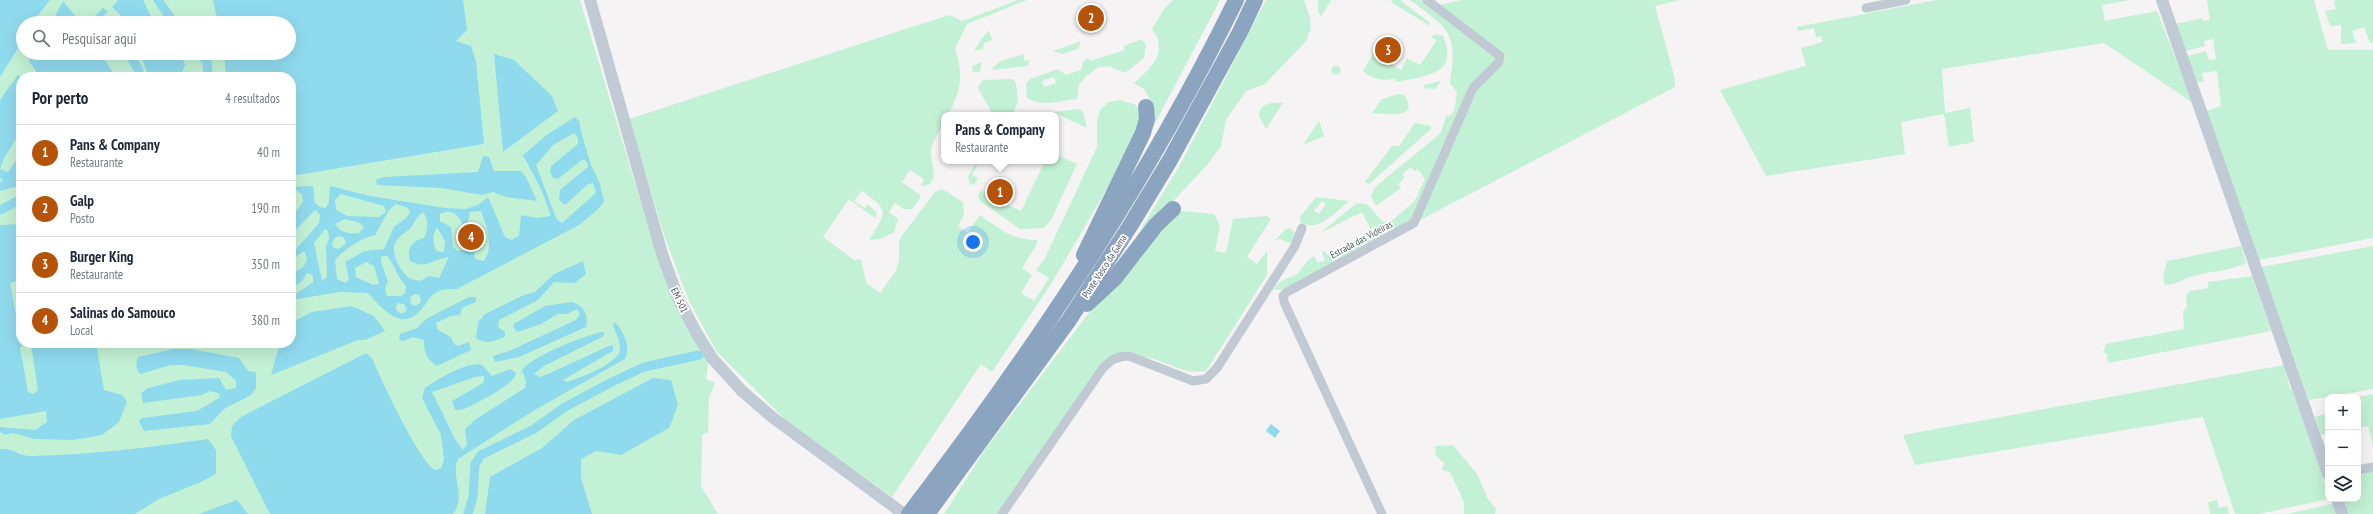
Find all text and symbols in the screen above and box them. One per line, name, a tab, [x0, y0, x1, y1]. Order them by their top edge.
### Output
pin: 2	[1078, 3, 1104, 33]
search box	[16, 16, 296, 60]
icon: search	[30, 27, 52, 49]
text: Pesquisar aqui	[62, 29, 136, 48]
pin: 3	[1375, 35, 1401, 65]
text: Por perto	[32, 87, 88, 109]
text: 4 resultados	[225, 90, 280, 107]
popup	[941, 112, 1059, 164]
text: Pans & Company	[955, 120, 1045, 139]
text: Pans & Company	[70, 135, 160, 154]
text: Restaurante	[955, 139, 1008, 156]
text: 1	[42, 144, 48, 161]
text: 40 m	[257, 144, 280, 161]
text: Restaurante	[70, 154, 123, 171]
pin: 1	[987, 177, 1013, 207]
text: Galp	[70, 191, 94, 210]
text: 2	[42, 200, 48, 217]
text: 190 m	[251, 200, 280, 217]
text: Posto	[70, 210, 95, 227]
street label: Estrada das Videiras	[1328, 217, 1395, 261]
pin: 4	[458, 222, 484, 252]
your location	[963, 232, 983, 252]
street label: Ponte Vasco da Gama	[1079, 232, 1130, 300]
text: Burger King	[70, 247, 134, 266]
text: 3	[42, 256, 48, 273]
text: 350 m	[251, 256, 280, 273]
text: Restaurante	[70, 266, 123, 283]
street label: EM 501	[668, 286, 691, 315]
text: Salinas do Samouco	[70, 303, 175, 322]
text: 4	[42, 312, 48, 329]
text: 380 m	[251, 312, 280, 329]
text: Local	[70, 322, 93, 339]
map controls	[2325, 394, 2361, 502]
button: +	[2325, 394, 2361, 430]
button: −	[2325, 430, 2361, 466]
button: layers	[2325, 466, 2361, 502]

